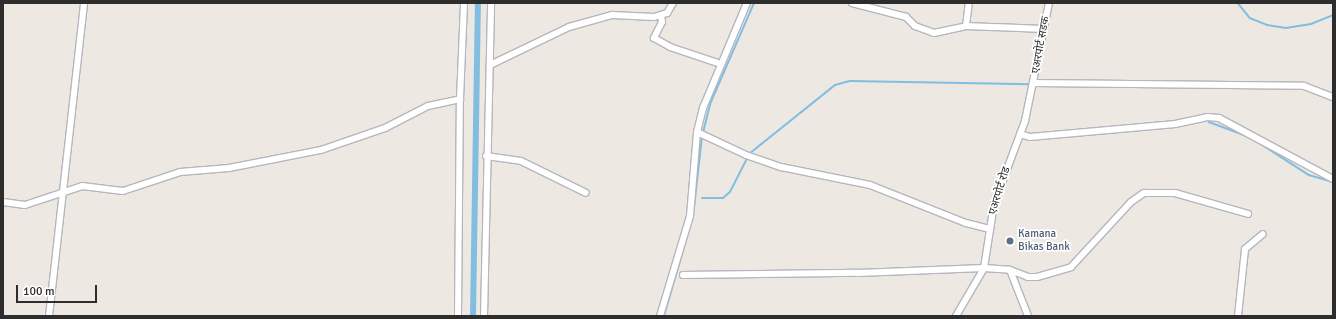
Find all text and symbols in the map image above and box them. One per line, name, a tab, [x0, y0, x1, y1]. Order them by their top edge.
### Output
street label: एअरपोर्ट सडक	[1029, 15, 1053, 75]
street label: एअरपोर्ट रोड	[986, 166, 1014, 216]
place label: Kamana Bikas Bank	[1018, 228, 1070, 254]
marker: Kamana Bikas Bank	[1005, 236, 1015, 246]
scale bar	[18, 277, 99, 303]
text: 100 m	[23, 284, 55, 299]

